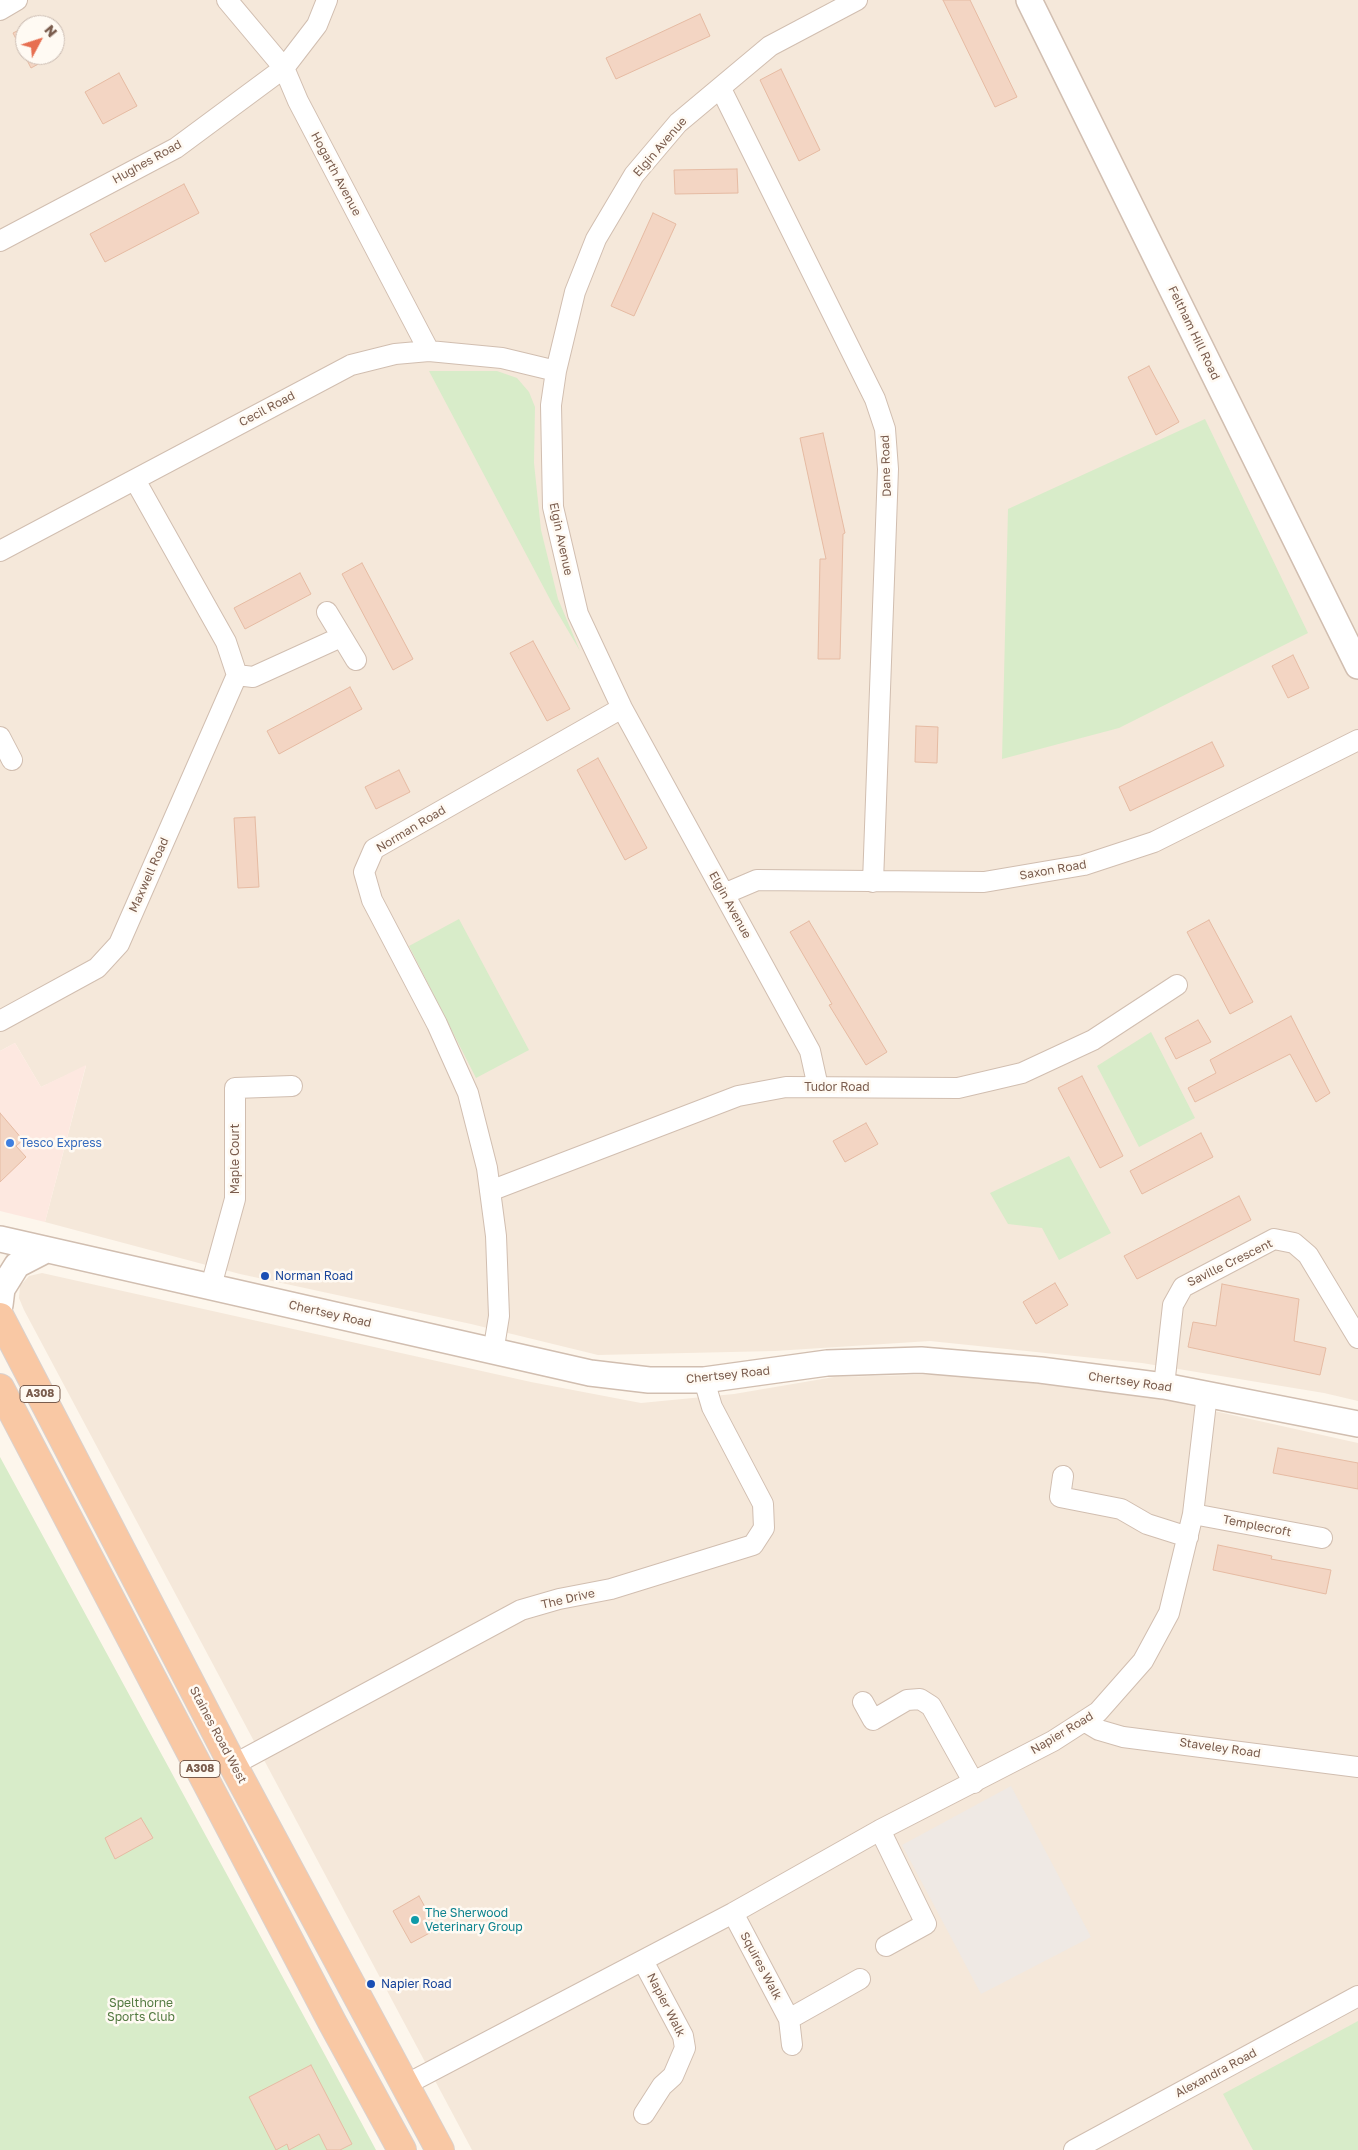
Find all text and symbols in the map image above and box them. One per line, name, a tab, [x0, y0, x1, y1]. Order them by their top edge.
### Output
north arrow	[15, 15, 65, 65]
text: N	[41, 21, 61, 40]
street label: Elgin Avenue	[630, 114, 690, 180]
street label: Hogarth Avenue	[308, 130, 364, 218]
street label: Hughes Road	[110, 137, 184, 187]
street label: Feltham Hill Road	[1165, 284, 1223, 382]
street label: Cecil Road	[237, 388, 297, 430]
street label: Dane Road	[878, 435, 894, 497]
street label: Elgin Avenue	[546, 501, 576, 577]
street label: Norman Road	[374, 803, 448, 855]
street label: Maxwell Road	[126, 835, 172, 915]
street label: Saxon Road	[1018, 857, 1088, 883]
street label: Elgin Avenue	[706, 869, 754, 941]
street label: Tudor Road	[804, 1080, 870, 1094]
street label: Maple Court	[228, 1124, 242, 1194]
place label: Tesco Express	[20, 1136, 102, 1150]
marker: Tesco Express	[4, 1137, 16, 1149]
street label: Saville Crescent	[1185, 1236, 1275, 1290]
place label: Norman Road	[275, 1269, 353, 1283]
marker: Norman Road	[259, 1270, 271, 1282]
street label: Chertsey Road	[287, 1297, 373, 1331]
street label: Chertsey Road	[685, 1363, 771, 1387]
street label: Chertsey Road	[1087, 1369, 1173, 1395]
road number: A308	[20, 1386, 60, 1402]
street label: Templecroft	[1222, 1512, 1292, 1540]
street label: The Drive	[540, 1586, 596, 1612]
street label: Staines Road West	[186, 1684, 250, 1786]
street label: Napier Road	[1028, 1709, 1096, 1757]
street label: Staveley Road	[1179, 1735, 1261, 1761]
road number: A308	[180, 1760, 220, 1778]
place label: The Sherwood Veterinary Group	[425, 1906, 523, 1934]
marker: The Sherwood Veterinary Group	[409, 1914, 421, 1926]
street label: Squires Walk	[737, 1930, 785, 2002]
street label: Napier Walk	[644, 1971, 688, 2039]
place label: Napier Road	[381, 1977, 452, 1991]
marker: Napier Road	[365, 1978, 377, 1990]
park label: Spelthorne Sports Club	[107, 1996, 175, 2024]
street label: Alexandra Road	[1173, 2046, 1259, 2100]

